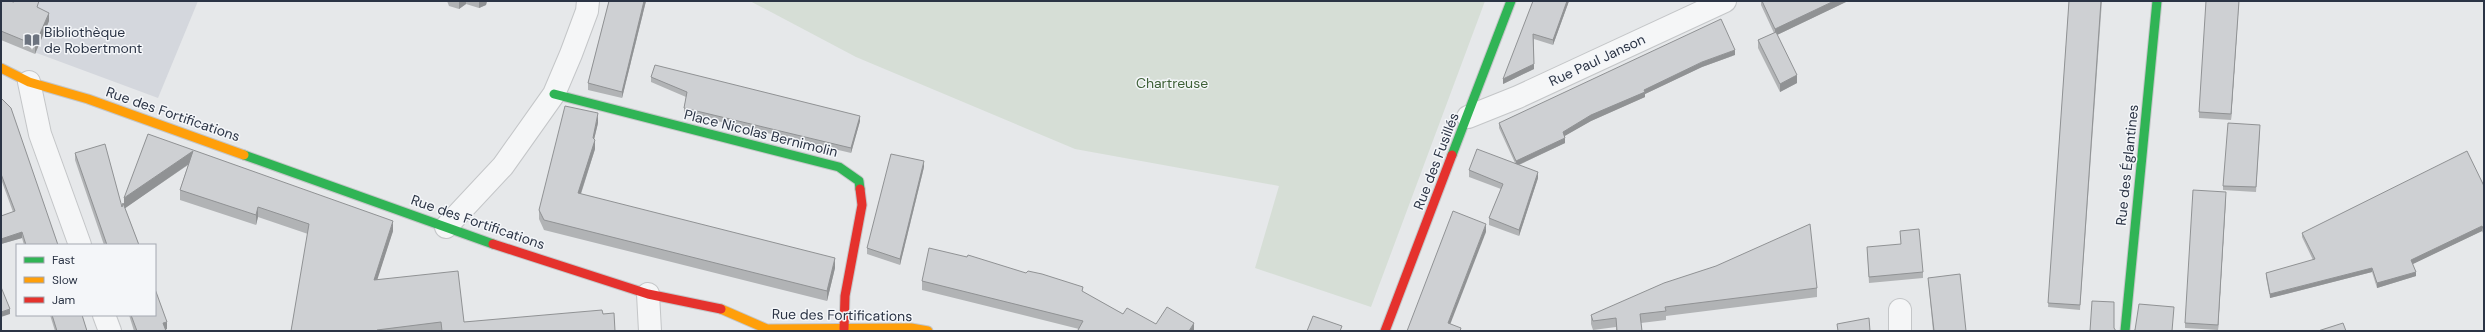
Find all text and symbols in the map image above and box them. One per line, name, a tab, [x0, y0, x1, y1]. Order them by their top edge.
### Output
place label: Bibliothèque de Robertmont	[44, 23, 142, 57]
street label: Rue Paul Janson	[1546, 30, 1648, 90]
library icon: Bibliothèque de Robertmont	[23, 31, 41, 49]
park label: Chartreuse	[1136, 74, 1208, 92]
street label: Rue des Fortifications	[104, 83, 242, 145]
street label: Rue des Églantines	[2112, 103, 2142, 227]
street label: Place Nicolas Bernimolin	[682, 105, 840, 161]
street label: Rue des Fusillés	[1409, 110, 1463, 212]
street label: Rue des Fortifications	[409, 191, 547, 253]
legend	[16, 244, 156, 316]
text: Fast	[52, 252, 75, 268]
text: Slow	[52, 272, 78, 288]
text: Jam	[52, 292, 75, 308]
street label: Rue des Fortifications	[772, 305, 912, 325]

